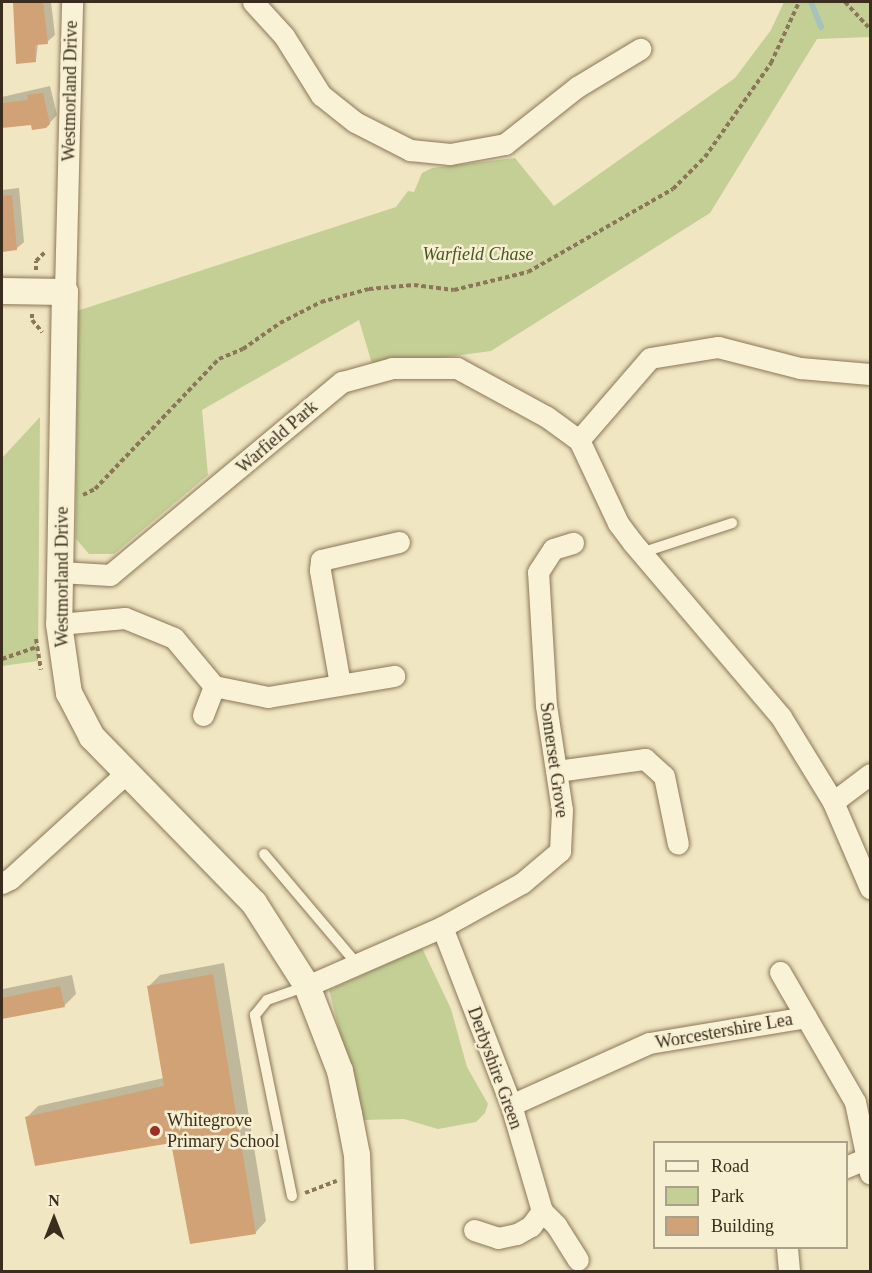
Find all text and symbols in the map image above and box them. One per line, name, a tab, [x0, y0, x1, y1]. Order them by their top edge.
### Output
street label: Westmorland Drive	[58, 20, 82, 162]
park label: Warfield Chase	[423, 243, 533, 265]
street label: Warfield Park	[232, 396, 322, 478]
street label: Westmorland Drive	[51, 506, 73, 648]
street label: Somerset Grove	[535, 701, 573, 819]
street label: Derbyshire Green	[463, 1004, 527, 1132]
street label: Worcestershire Lea	[654, 1008, 794, 1054]
place label: Whitegrove Primary School	[167, 1110, 279, 1152]
marker: Whitegrove Primary School	[148, 1124, 162, 1138]
legend	[653, 1141, 848, 1249]
text: Road	[711, 1156, 749, 1176]
text: Park	[711, 1186, 744, 1206]
north arrow	[24, 1189, 84, 1249]
text: N	[48, 1192, 60, 1209]
text: Building	[711, 1216, 774, 1236]

